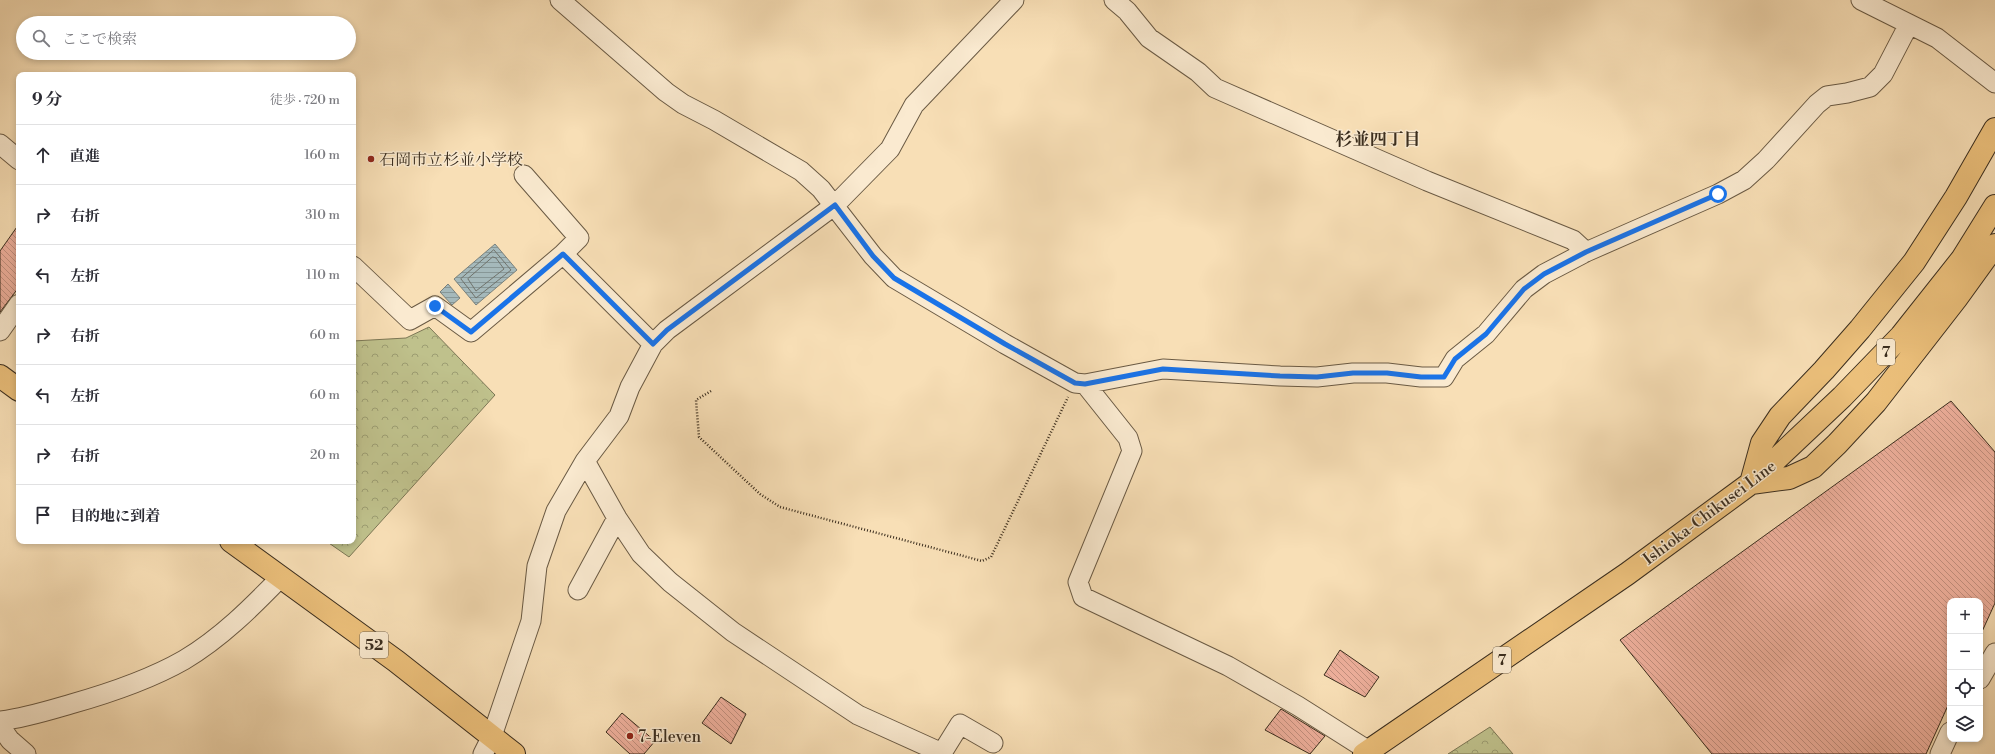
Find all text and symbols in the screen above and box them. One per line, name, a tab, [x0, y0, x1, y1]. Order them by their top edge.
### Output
search box	[16, 16, 356, 60]
icon: search	[30, 27, 52, 49]
text: ここで検索	[62, 30, 137, 49]
text: 9 分	[32, 89, 62, 111]
text: 徒歩 · 720 m	[270, 92, 340, 108]
district label: 杉並四丁目	[1336, 129, 1421, 151]
icon: ahead	[32, 144, 54, 166]
text: 直進	[70, 147, 100, 166]
text: 160 m	[304, 147, 340, 163]
place label: 石岡市立杉並小学校	[379, 150, 523, 170]
marker: 石岡市立杉並小学校	[366, 154, 376, 164]
route start	[1709, 185, 1727, 203]
icon: right	[32, 204, 54, 226]
text: 右折	[70, 207, 100, 226]
text: 310 m	[305, 207, 340, 223]
icon: left	[32, 264, 54, 286]
text: 左折	[70, 267, 100, 286]
text: 110 m	[306, 267, 340, 283]
route end	[426, 297, 444, 315]
icon: right	[32, 324, 54, 346]
text: 右折	[70, 327, 100, 346]
text: 60 m	[309, 327, 340, 343]
road number: 7	[1877, 339, 1895, 365]
icon: left	[32, 384, 54, 406]
text: 左折	[70, 387, 100, 406]
text: 60 m	[309, 387, 340, 403]
icon: right	[32, 444, 54, 466]
text: 右折	[70, 447, 100, 466]
text: 20 m	[310, 447, 340, 463]
street label: Ishioka-Chikusei Line	[1639, 456, 1780, 569]
icon: arrive	[32, 504, 54, 526]
text: 目的地に到着	[70, 507, 160, 526]
map controls	[1947, 598, 1983, 742]
button: +	[1947, 598, 1983, 634]
road number: 52	[360, 632, 388, 658]
button: −	[1947, 634, 1983, 670]
road number: 7	[1493, 647, 1511, 673]
button: locate	[1947, 670, 1983, 706]
button: layers	[1947, 706, 1983, 742]
place label: 7-Eleven	[638, 727, 701, 747]
marker: 7-Eleven	[625, 731, 635, 741]

